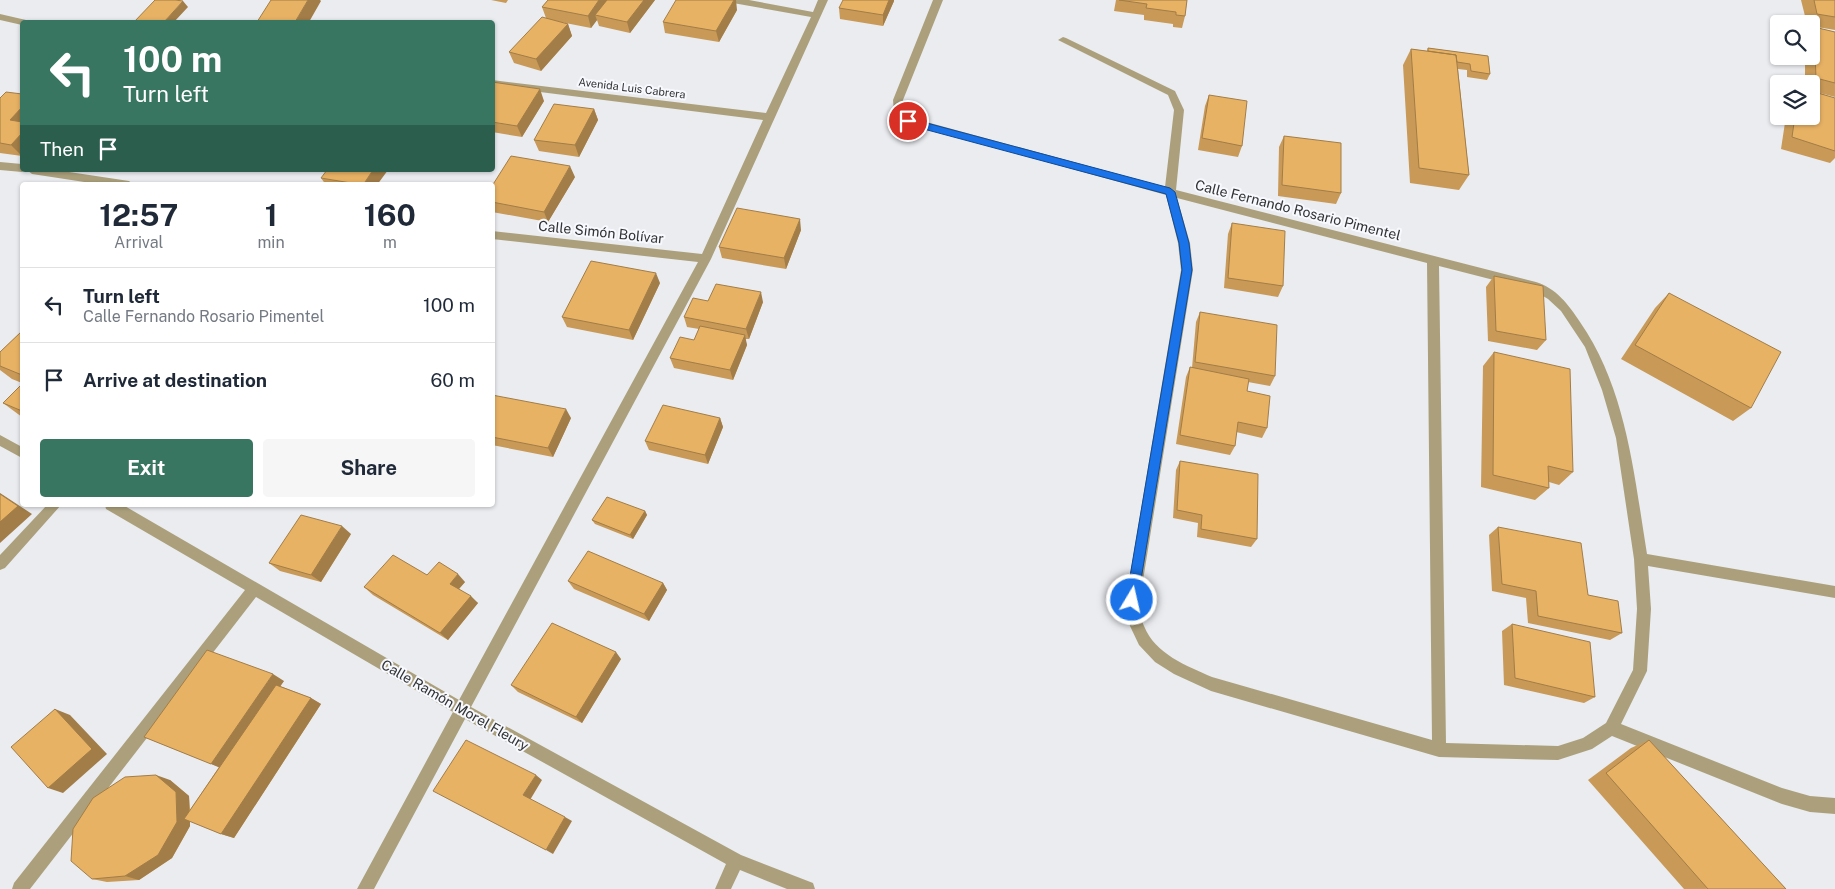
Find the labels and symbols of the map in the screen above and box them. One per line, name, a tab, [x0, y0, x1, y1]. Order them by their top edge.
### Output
street label: Avenida Luis Cabrera	[578, 75, 686, 101]
pin	[887, 100, 929, 142]
street label: Calle Fernando Rosario Pimentel	[1194, 177, 1402, 243]
street label: Calle Simón Bolívar	[538, 217, 664, 247]
position arrow	[1105, 573, 1157, 625]
street label: Calle Ramón Morel Fleury	[378, 656, 532, 754]

